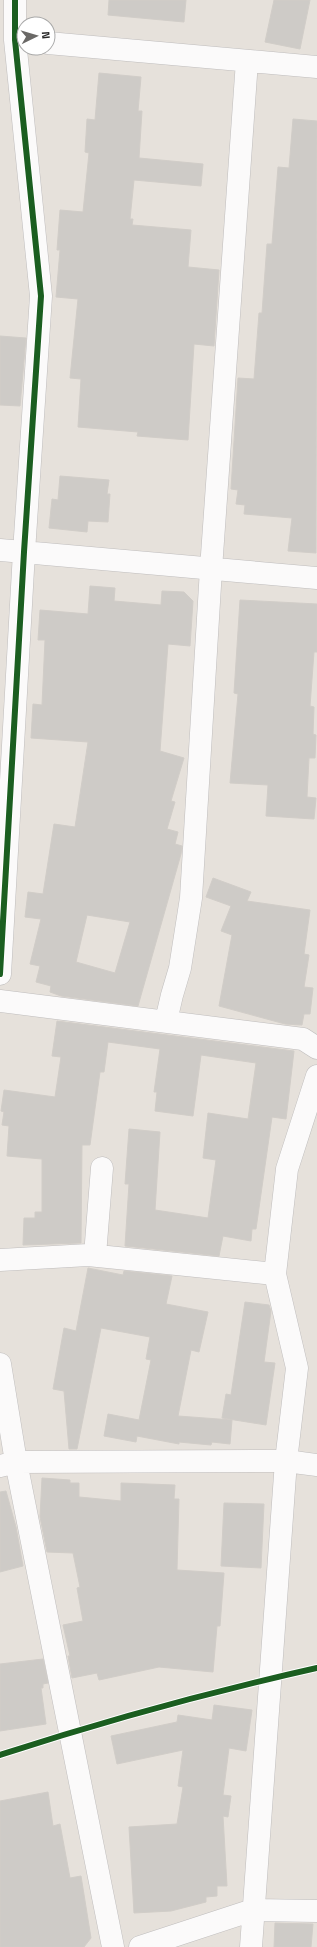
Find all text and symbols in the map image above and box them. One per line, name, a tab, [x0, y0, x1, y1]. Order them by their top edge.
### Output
north arrow	[16, 16, 56, 56]
text: N	[38, 31, 54, 40]

